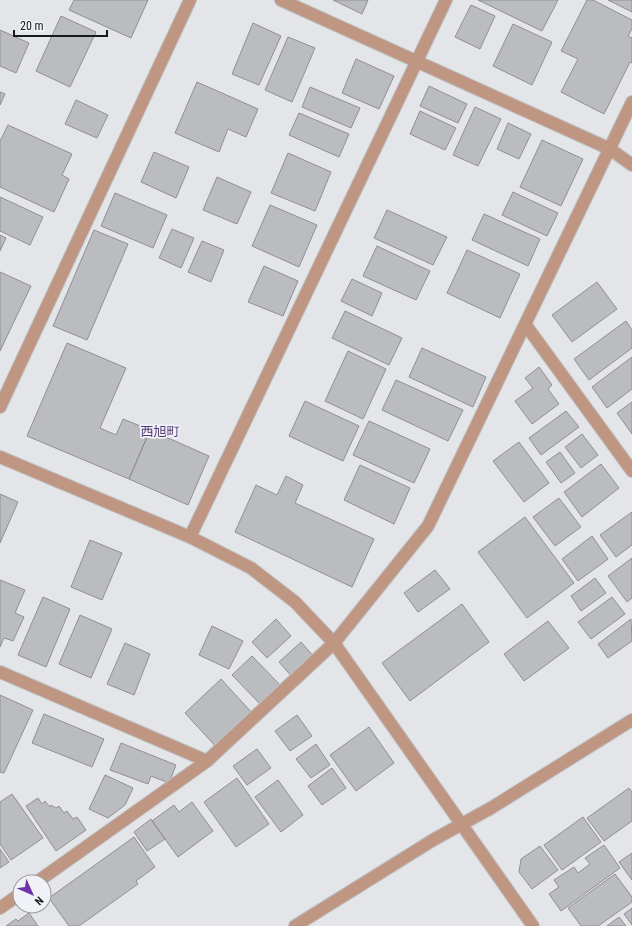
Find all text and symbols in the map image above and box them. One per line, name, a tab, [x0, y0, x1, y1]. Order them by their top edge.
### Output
scale bar	[14, 12, 107, 38]
text: 20 m	[20, 19, 44, 33]
district label: 西旭町	[140, 424, 180, 439]
north arrow	[12, 874, 52, 914]
text: N	[32, 894, 46, 908]

